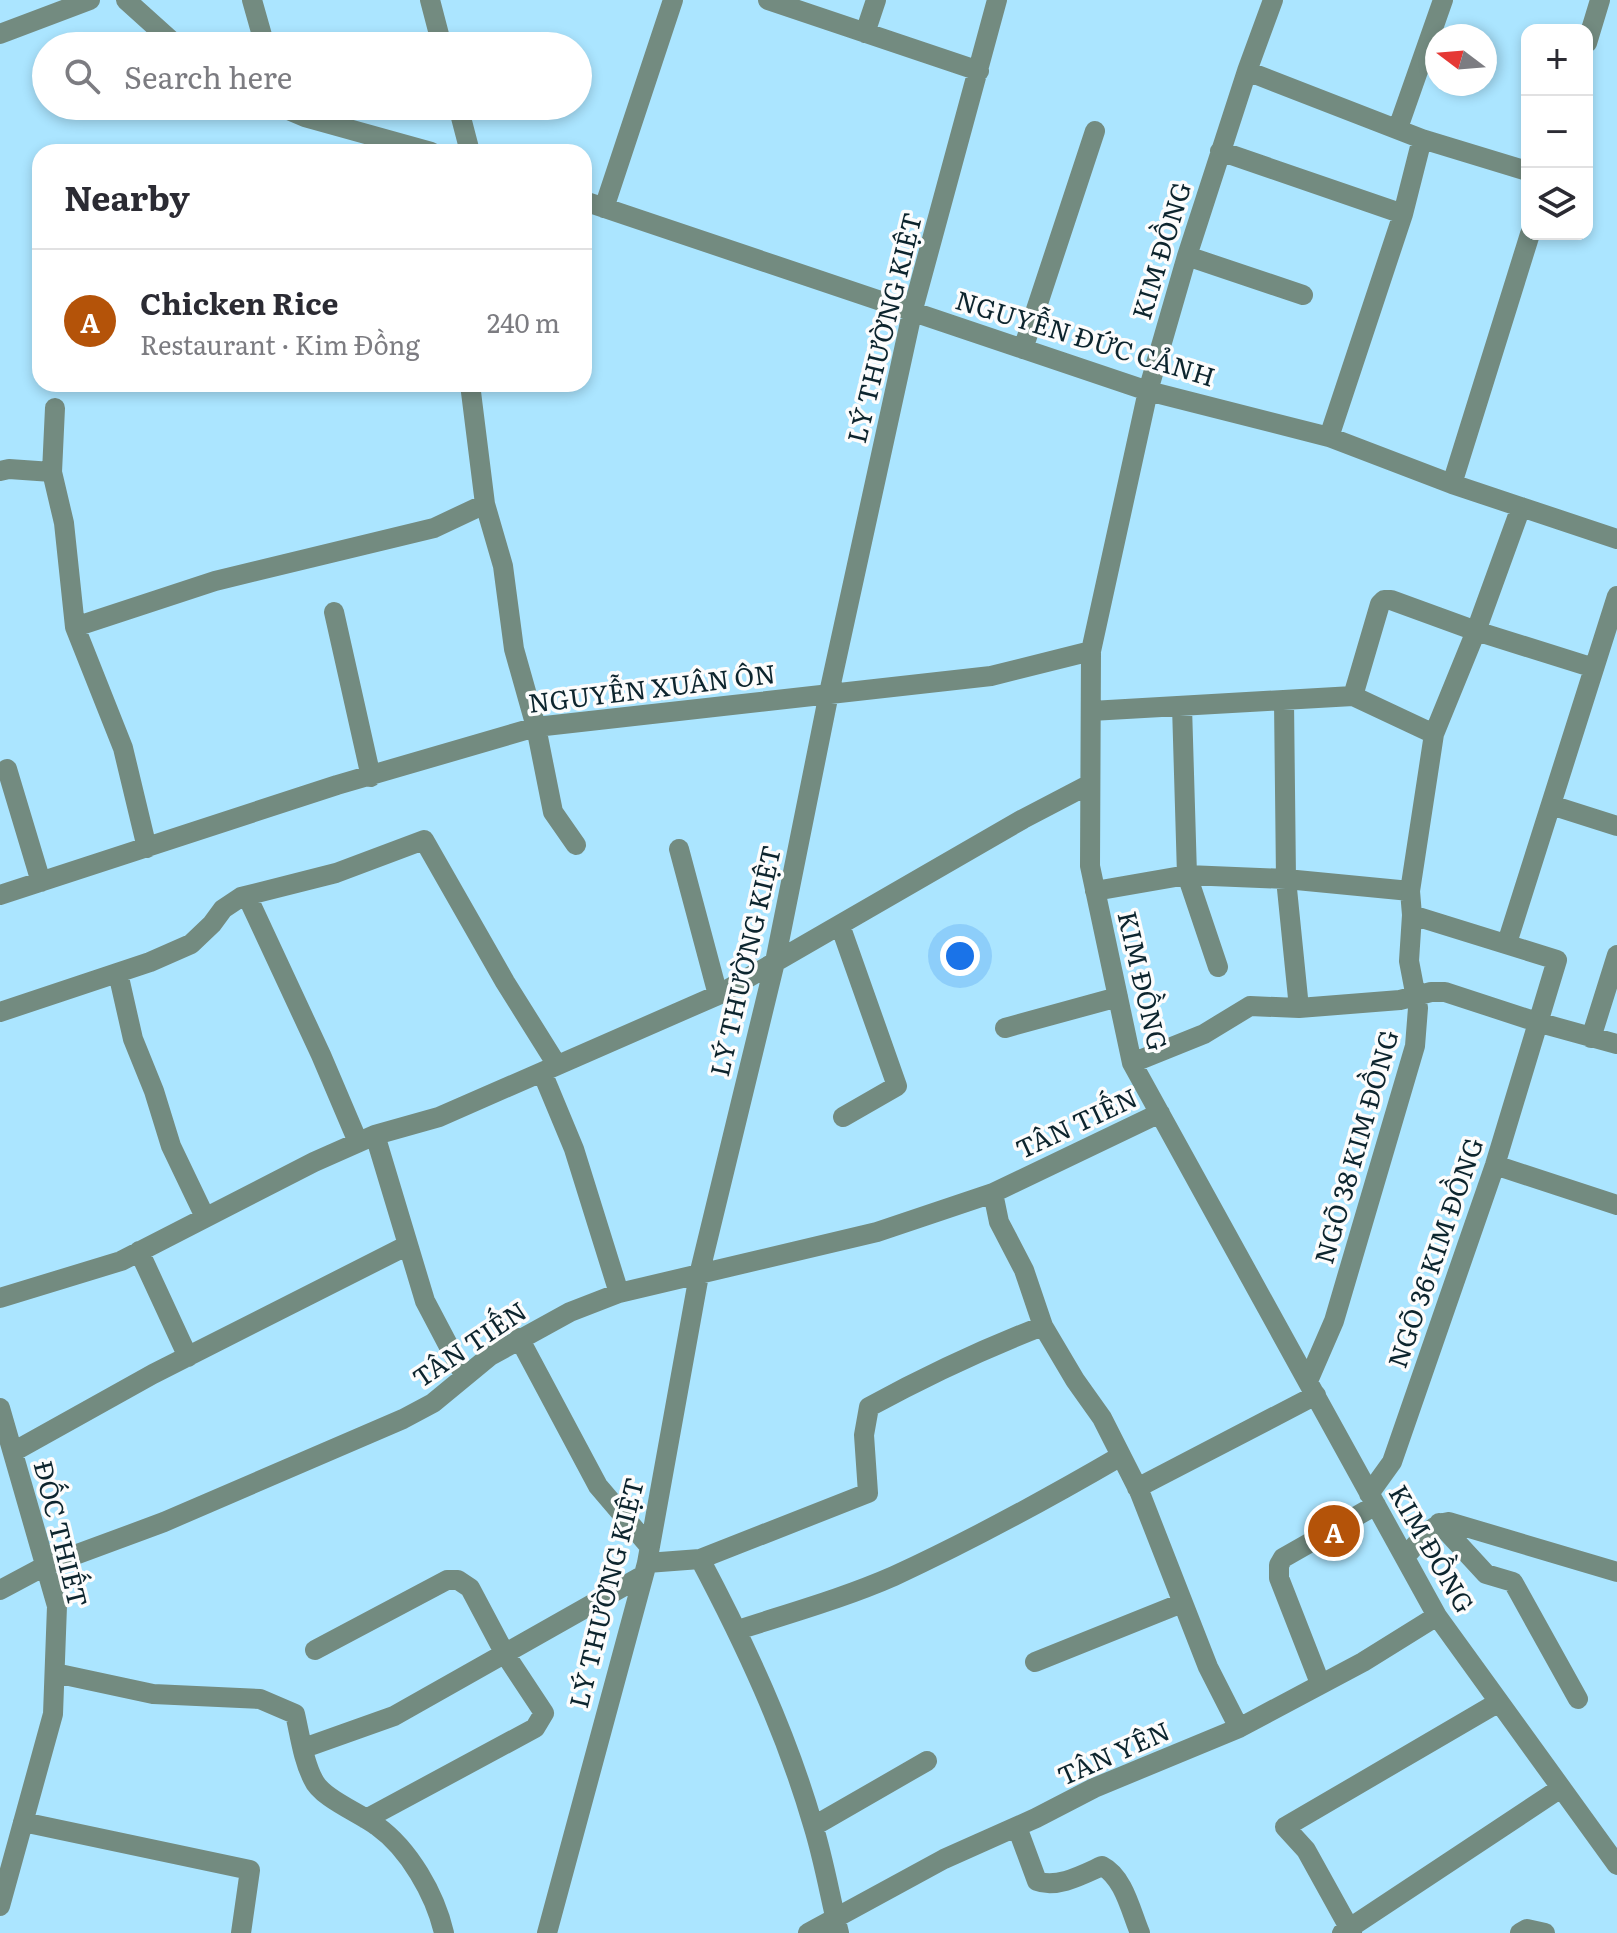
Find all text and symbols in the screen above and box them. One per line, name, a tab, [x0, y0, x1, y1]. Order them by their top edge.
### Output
north arrow	[1425, 24, 1497, 96]
map controls	[1521, 24, 1593, 240]
button: +	[1521, 24, 1593, 96]
search box	[32, 32, 592, 120]
icon: search	[60, 54, 104, 98]
text: Search here	[124, 54, 292, 98]
button: −	[1521, 96, 1593, 168]
button: layers	[1521, 168, 1593, 240]
text: Nearby	[64, 171, 190, 221]
street label: KIM ĐỒNG	[1120, 177, 1199, 324]
street label: LÝ THƯỜNG KIỆT	[835, 208, 930, 447]
street label: NGUYỄN ĐỨC CẢNH	[951, 279, 1220, 395]
text: Chicken Rice	[140, 280, 338, 324]
text: A	[80, 302, 100, 341]
text: 240 m	[487, 302, 560, 341]
text: Restaurant · Kim Đồng	[140, 324, 420, 363]
street label: NGUYỄN XUÂN ÔN	[526, 652, 778, 721]
street label: LÝ THƯỜNG KIỆT	[698, 841, 789, 1080]
street label: KIM ĐỒNG	[1109, 907, 1179, 1054]
your location	[940, 936, 980, 976]
street label: NGÕ 38 KIM ĐỒNG	[1303, 1025, 1407, 1268]
street label: TÂN TIẾN	[1008, 1076, 1143, 1167]
street label: NGÕ 36 KIM ĐỒNG	[1376, 1132, 1491, 1373]
street label: TÂN TIẾN	[404, 1290, 534, 1396]
street label: ĐỐC THIẾT	[25, 1456, 99, 1611]
street label: LÝ THƯỜNG KIỆT	[557, 1473, 652, 1712]
street label: KIM ĐỒNG	[1381, 1476, 1486, 1619]
pin: A	[1308, 1501, 1360, 1561]
street label: TÂN YÊN	[1050, 1710, 1175, 1794]

